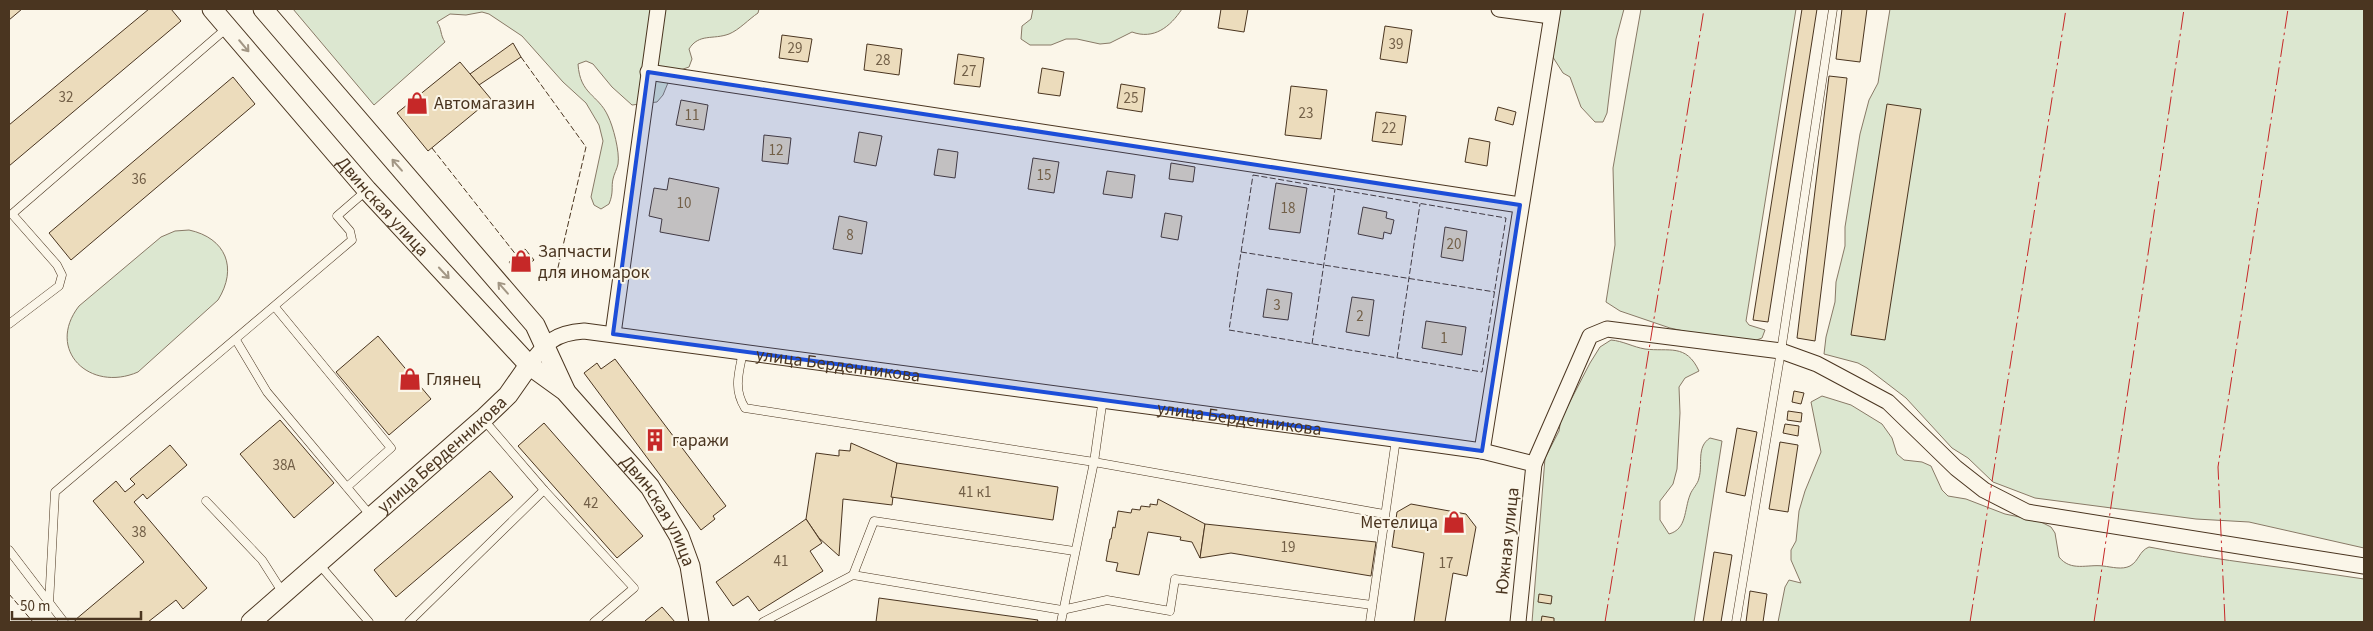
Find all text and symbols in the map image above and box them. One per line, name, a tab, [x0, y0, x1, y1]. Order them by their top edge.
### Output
house number: 39	[1389, 34, 1403, 55]
house number: 29	[788, 38, 802, 59]
one-way arrow	[238, 39, 250, 52]
house number: 28	[876, 50, 890, 71]
house number: 27	[962, 61, 976, 82]
house number: 32	[59, 87, 73, 108]
house number: 25	[1124, 88, 1138, 109]
shop icon: Автомагазин	[404, 90, 430, 116]
place label: Автомагазин	[434, 91, 535, 116]
house number: 23	[1299, 103, 1313, 124]
house number: 11	[685, 105, 699, 126]
house number: 22	[1382, 118, 1396, 139]
house number: 12	[769, 140, 783, 161]
street label: Двинская улица	[331, 151, 434, 262]
one-way arrow	[391, 158, 403, 171]
house number: 15	[1037, 165, 1051, 186]
house number: 36	[132, 169, 146, 190]
house number: 10	[677, 193, 691, 214]
house number: 18	[1281, 198, 1295, 219]
house number: 8	[846, 225, 854, 246]
house number: 20	[1447, 234, 1461, 255]
place label: Запчасти для иномарок	[538, 239, 650, 285]
shop icon: Запчасти для иномарок	[508, 248, 534, 274]
one-way arrow	[438, 267, 450, 280]
one-way arrow	[498, 282, 509, 295]
house number: 3	[1273, 295, 1281, 316]
house number: 2	[1356, 306, 1364, 327]
house number: 1	[1440, 328, 1448, 349]
street label: улица Берденникова	[754, 342, 922, 389]
shop icon: Глянец	[397, 366, 423, 392]
place label: Глянец	[426, 367, 481, 392]
street label: улица Берденникова	[372, 391, 513, 519]
street label: улица Берденникова	[1156, 396, 1323, 442]
building icon: гаражи	[642, 427, 668, 453]
place label: гаражи	[672, 428, 729, 453]
street label: Двинская улица	[614, 450, 701, 570]
house number: 38А	[272, 455, 296, 476]
house number: 41 к1	[959, 482, 991, 503]
street label: Южная улица	[1489, 486, 1526, 596]
house number: 42	[584, 493, 598, 514]
shop icon: Метелица	[1441, 509, 1467, 535]
place label: Метелица	[1360, 510, 1438, 535]
house number: 38	[132, 522, 146, 543]
house number: 19	[1281, 537, 1295, 558]
house number: 41	[774, 551, 788, 572]
house number: 17	[1439, 553, 1453, 574]
scale bar	[12, 588, 141, 620]
text: 50 m	[20, 596, 50, 617]

